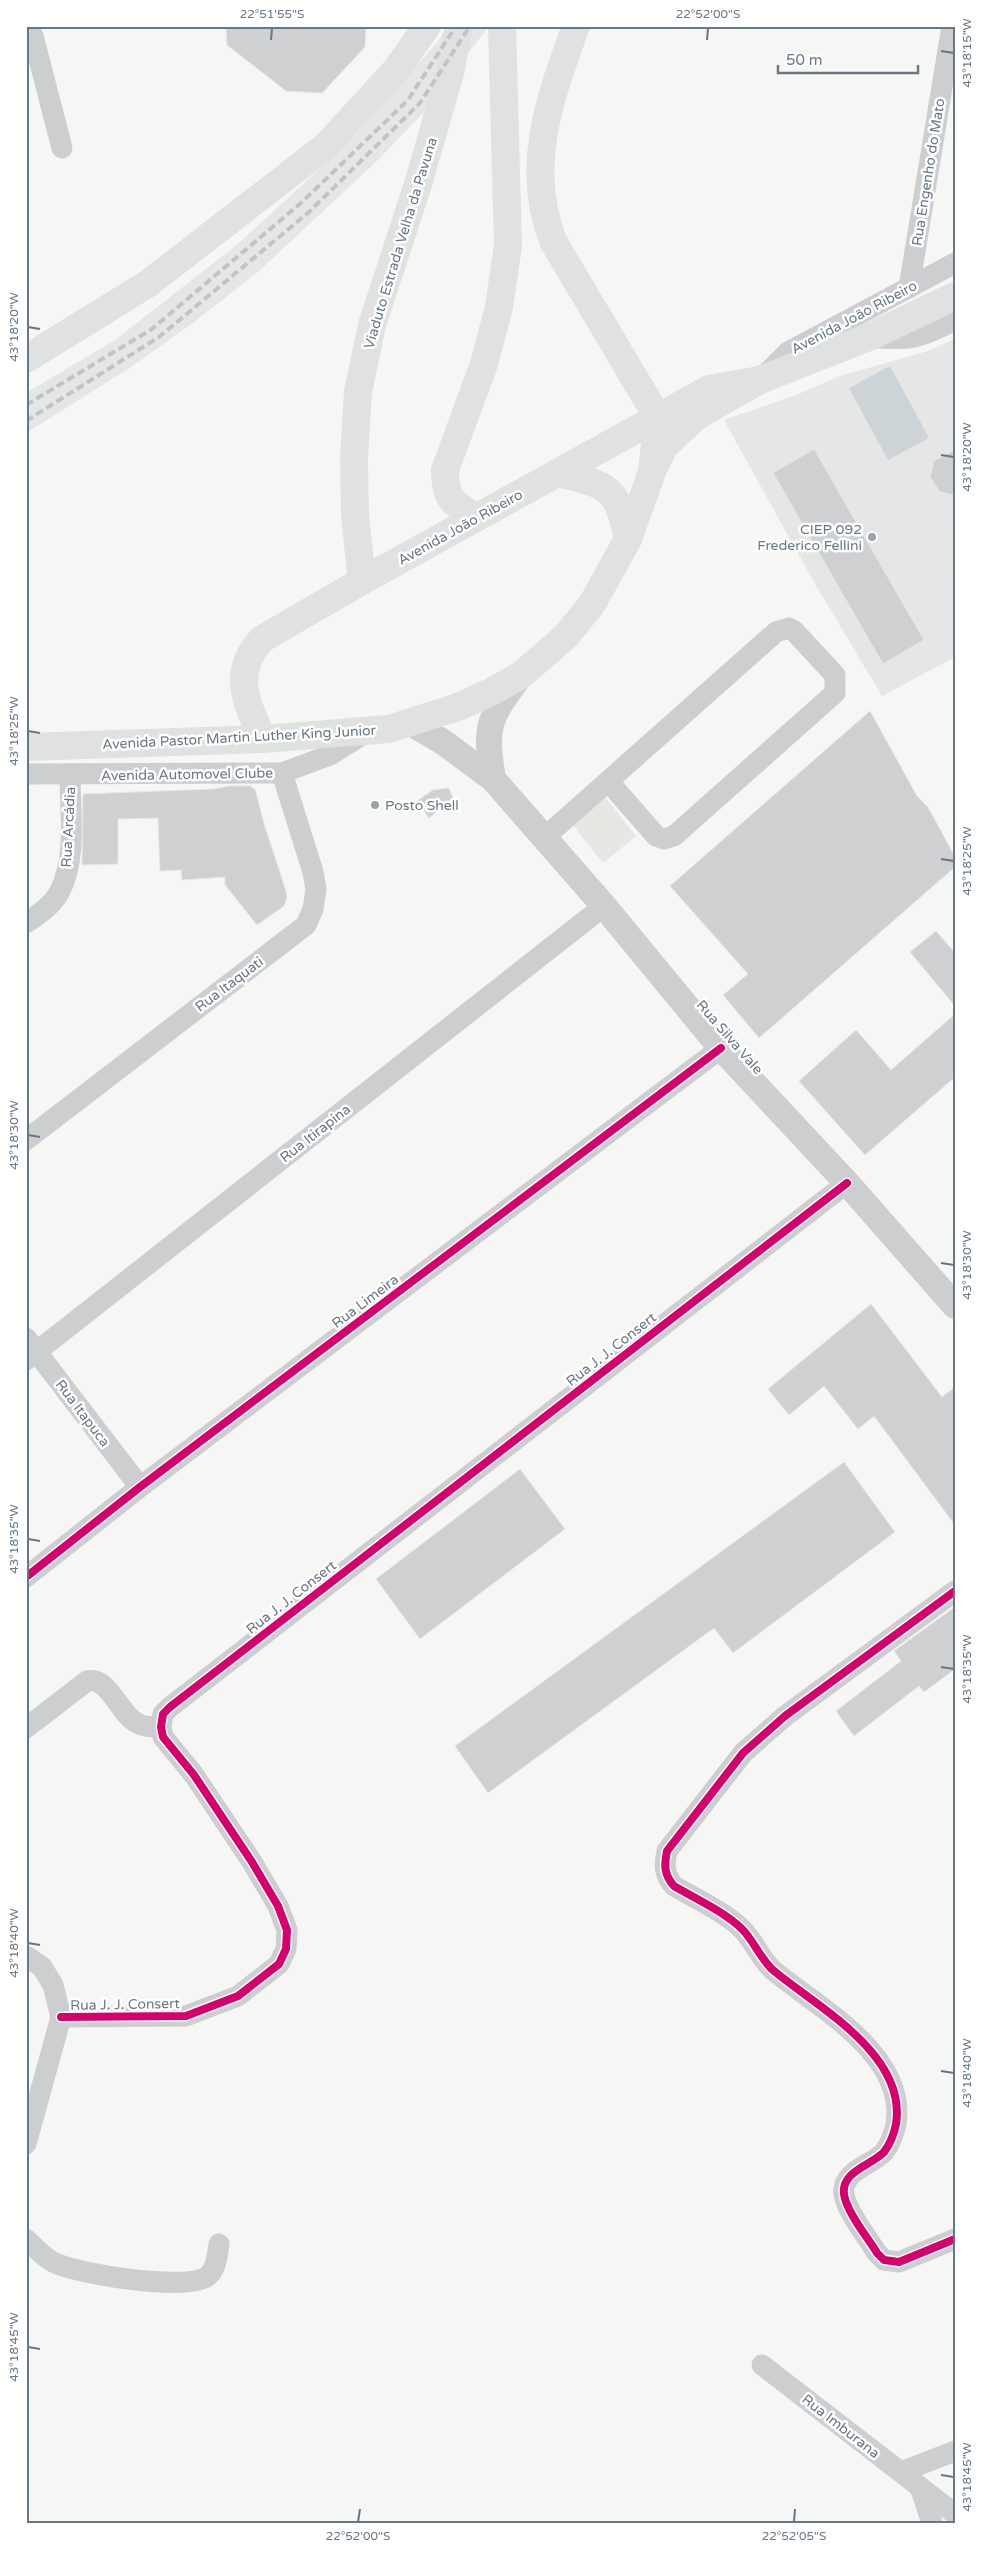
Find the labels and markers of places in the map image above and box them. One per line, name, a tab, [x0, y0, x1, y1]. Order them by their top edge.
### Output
place label: CIEP 092 Frederico Fellini	[757, 521, 862, 554]
marker: CIEP 092 Frederico Fellini	[866, 531, 878, 543]
place label: Posto Shell	[385, 797, 459, 814]
marker: Posto Shell	[369, 799, 381, 811]

